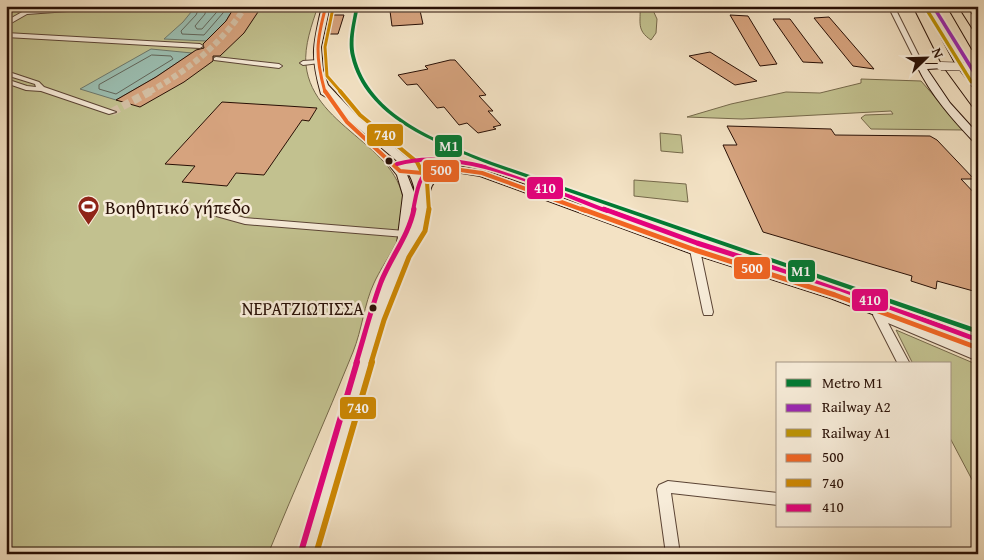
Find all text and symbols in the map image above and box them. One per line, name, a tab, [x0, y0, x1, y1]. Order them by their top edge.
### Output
north arrow	[902, 32, 952, 82]
text: N	[927, 45, 949, 62]
line badge: 740	[366, 123, 404, 147]
text: 740	[374, 125, 396, 145]
line badge: Μ1	[434, 134, 463, 158]
text: Μ1	[439, 136, 459, 156]
unlabelled marker	[384, 156, 394, 166]
line badge: 500	[422, 159, 460, 183]
text: 500	[430, 160, 452, 180]
line badge: 410	[526, 176, 564, 200]
text: 410	[534, 178, 556, 198]
place label: Βοηθητικό γήπεδο	[105, 193, 250, 221]
sports icon: Βοηθητικό γήπεδο	[77, 195, 101, 226]
line badge: 500	[733, 256, 771, 280]
text: 500	[741, 258, 763, 278]
line badge: Μ1	[787, 259, 816, 283]
text: Μ1	[791, 261, 811, 281]
line badge: 410	[851, 288, 889, 312]
text: 410	[859, 290, 881, 310]
place label: ΝΕΡΑΤΖΙΩΤΙΣΣΑ	[242, 295, 364, 322]
marker: ΝΕΡΑΤΖΙΩΤΙΣΣΑ	[368, 303, 378, 313]
legend	[776, 362, 952, 528]
text: Metro Μ1	[822, 372, 883, 393]
line badge: 740	[339, 396, 377, 420]
text: Railway A2	[822, 396, 891, 417]
text: 740	[347, 398, 369, 418]
text: Railway A1	[822, 422, 891, 443]
text: 500	[822, 446, 844, 467]
text: 740	[822, 472, 844, 493]
text: 410	[822, 496, 844, 517]

